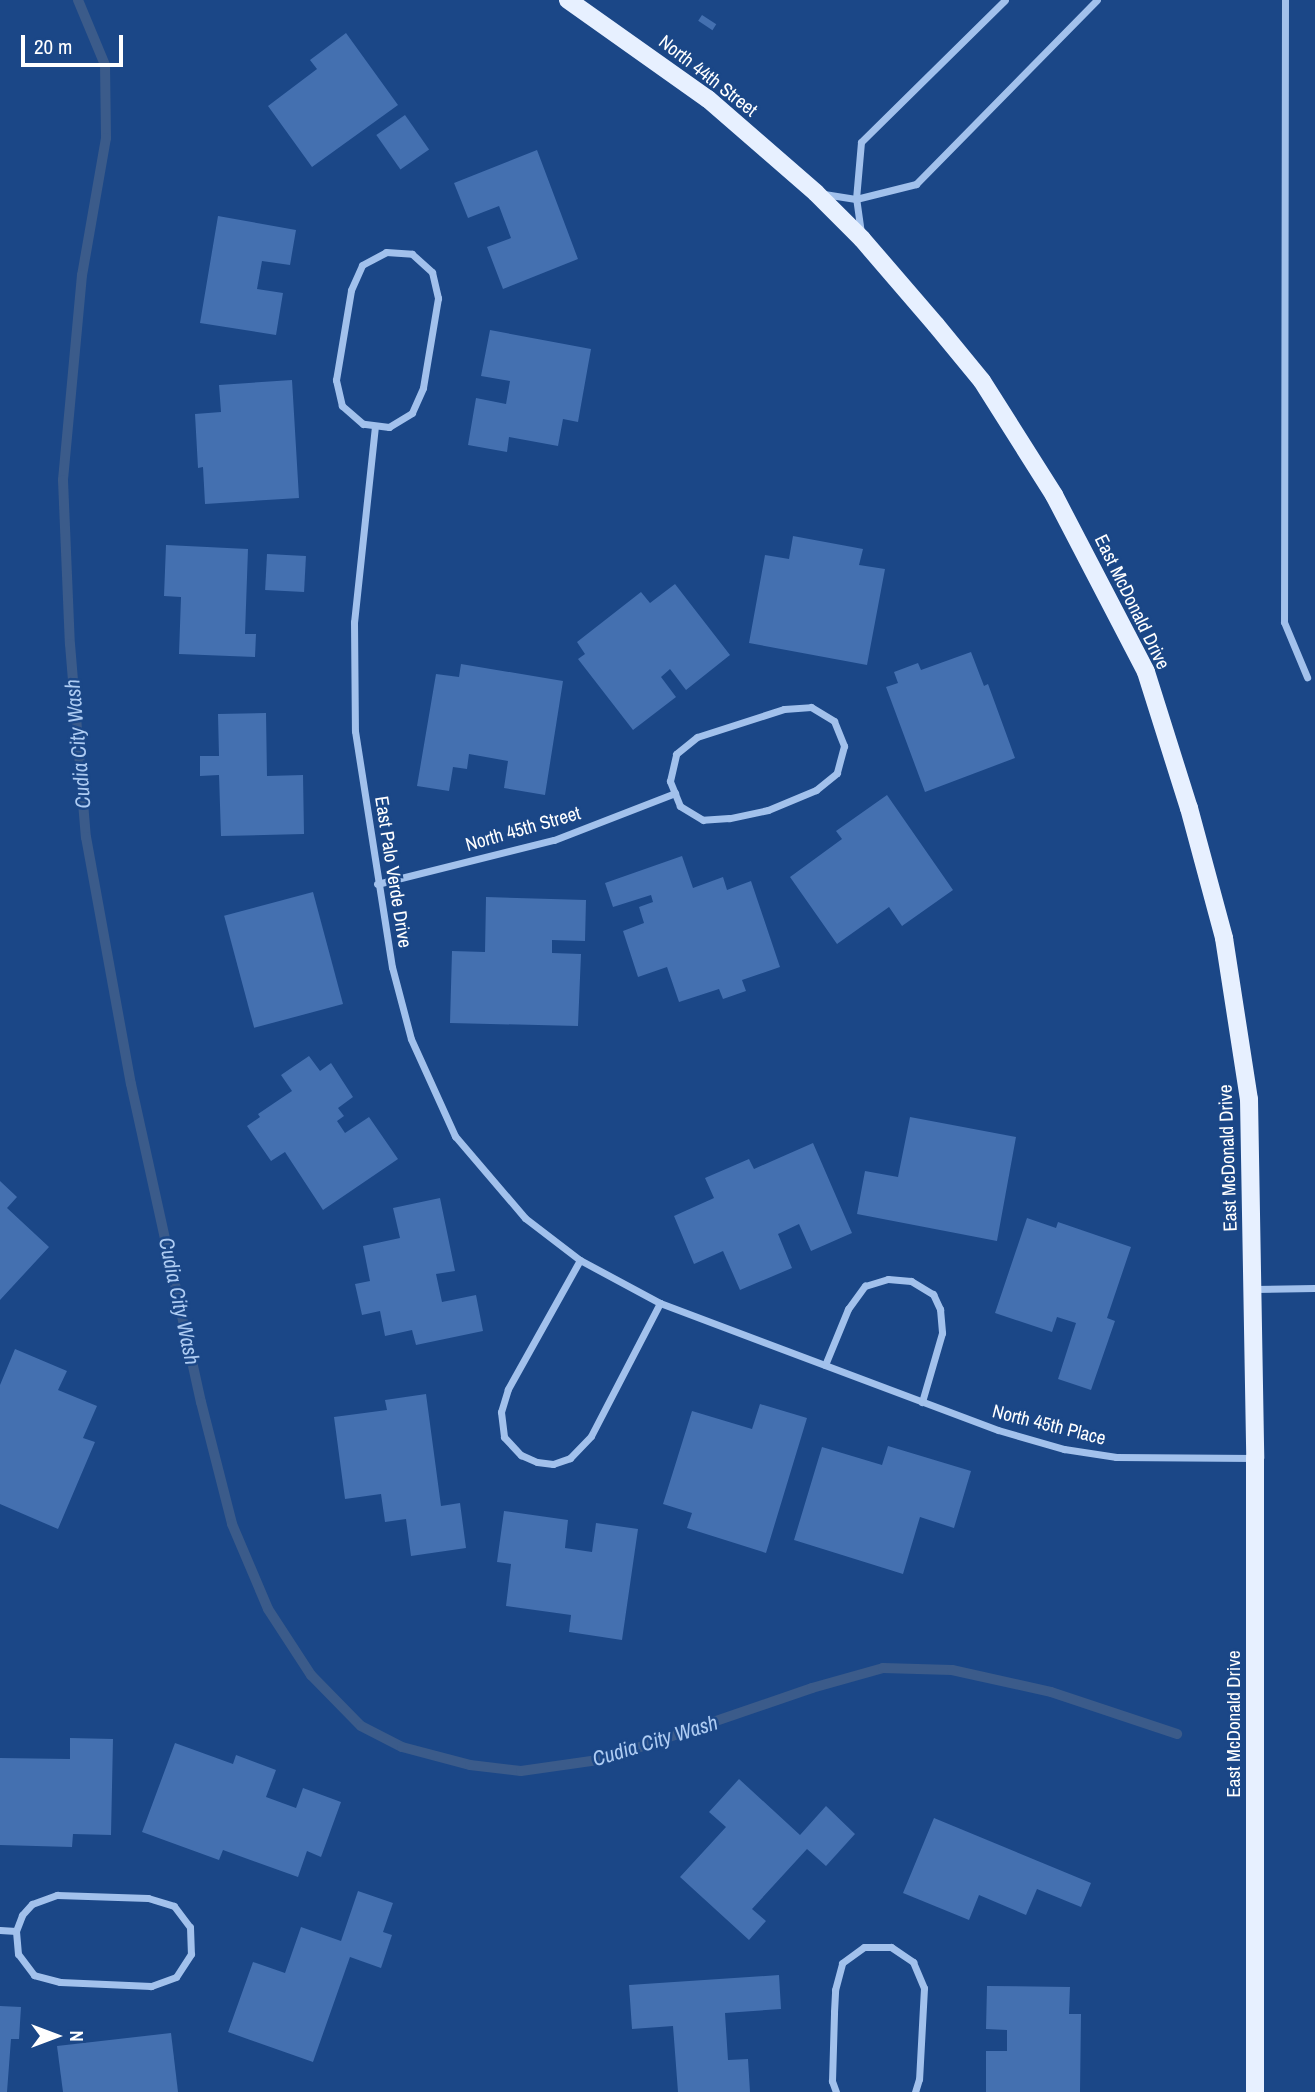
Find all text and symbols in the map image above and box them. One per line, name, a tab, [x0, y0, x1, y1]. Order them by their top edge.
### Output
scale bar	[24, 21, 126, 65]
street label: North 44th Street	[654, 30, 762, 122]
text: 20 m	[34, 32, 72, 61]
street label: East McDonald Drive	[1089, 531, 1175, 673]
water label: Cudia City Wash	[60, 678, 96, 810]
street label: East Palo Verde Drive	[370, 795, 416, 949]
street label: North 45th Street	[463, 802, 583, 856]
street label: East McDonald Drive	[1214, 1084, 1242, 1232]
water label: Cudia City Wash	[153, 1235, 205, 1367]
street label: North 45th Place	[990, 1400, 1108, 1450]
street label: East McDonald Drive	[1223, 1650, 1245, 1798]
water label: Cudia City Wash	[589, 1710, 721, 1772]
north arrow	[21, 2001, 91, 2071]
text: N	[64, 2030, 90, 2042]

